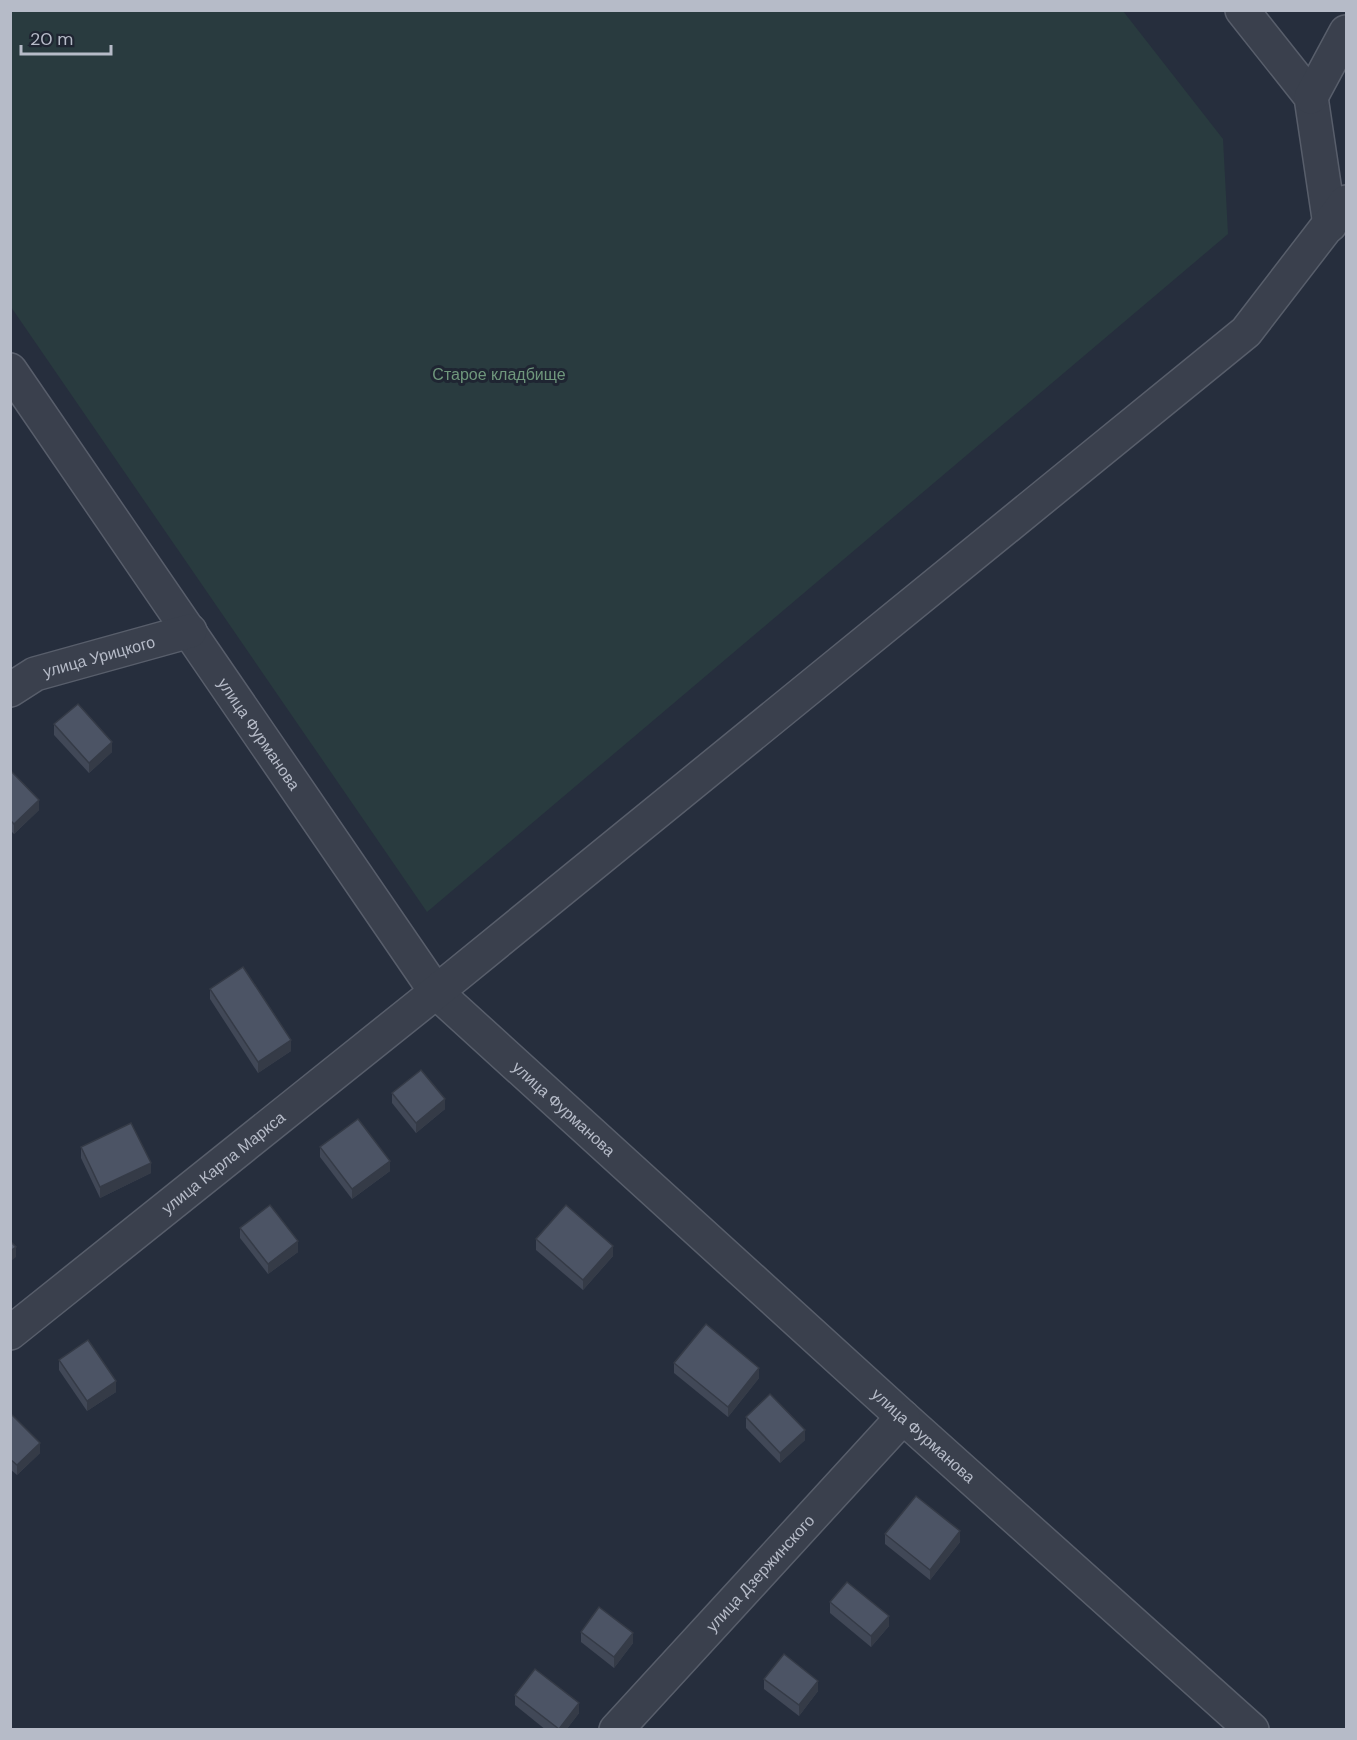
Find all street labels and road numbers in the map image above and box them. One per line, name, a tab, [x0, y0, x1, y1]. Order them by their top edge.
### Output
street label: улица Урицкого	[41, 631, 157, 682]
street label: улица Фурманова	[213, 674, 305, 795]
street label: улица Фурманова	[508, 1057, 620, 1161]
street label: улица Карла Маркса	[157, 1107, 290, 1219]
street label: улица Фурманова	[867, 1384, 980, 1488]
street label: улица Дзержинского	[701, 1510, 819, 1636]

